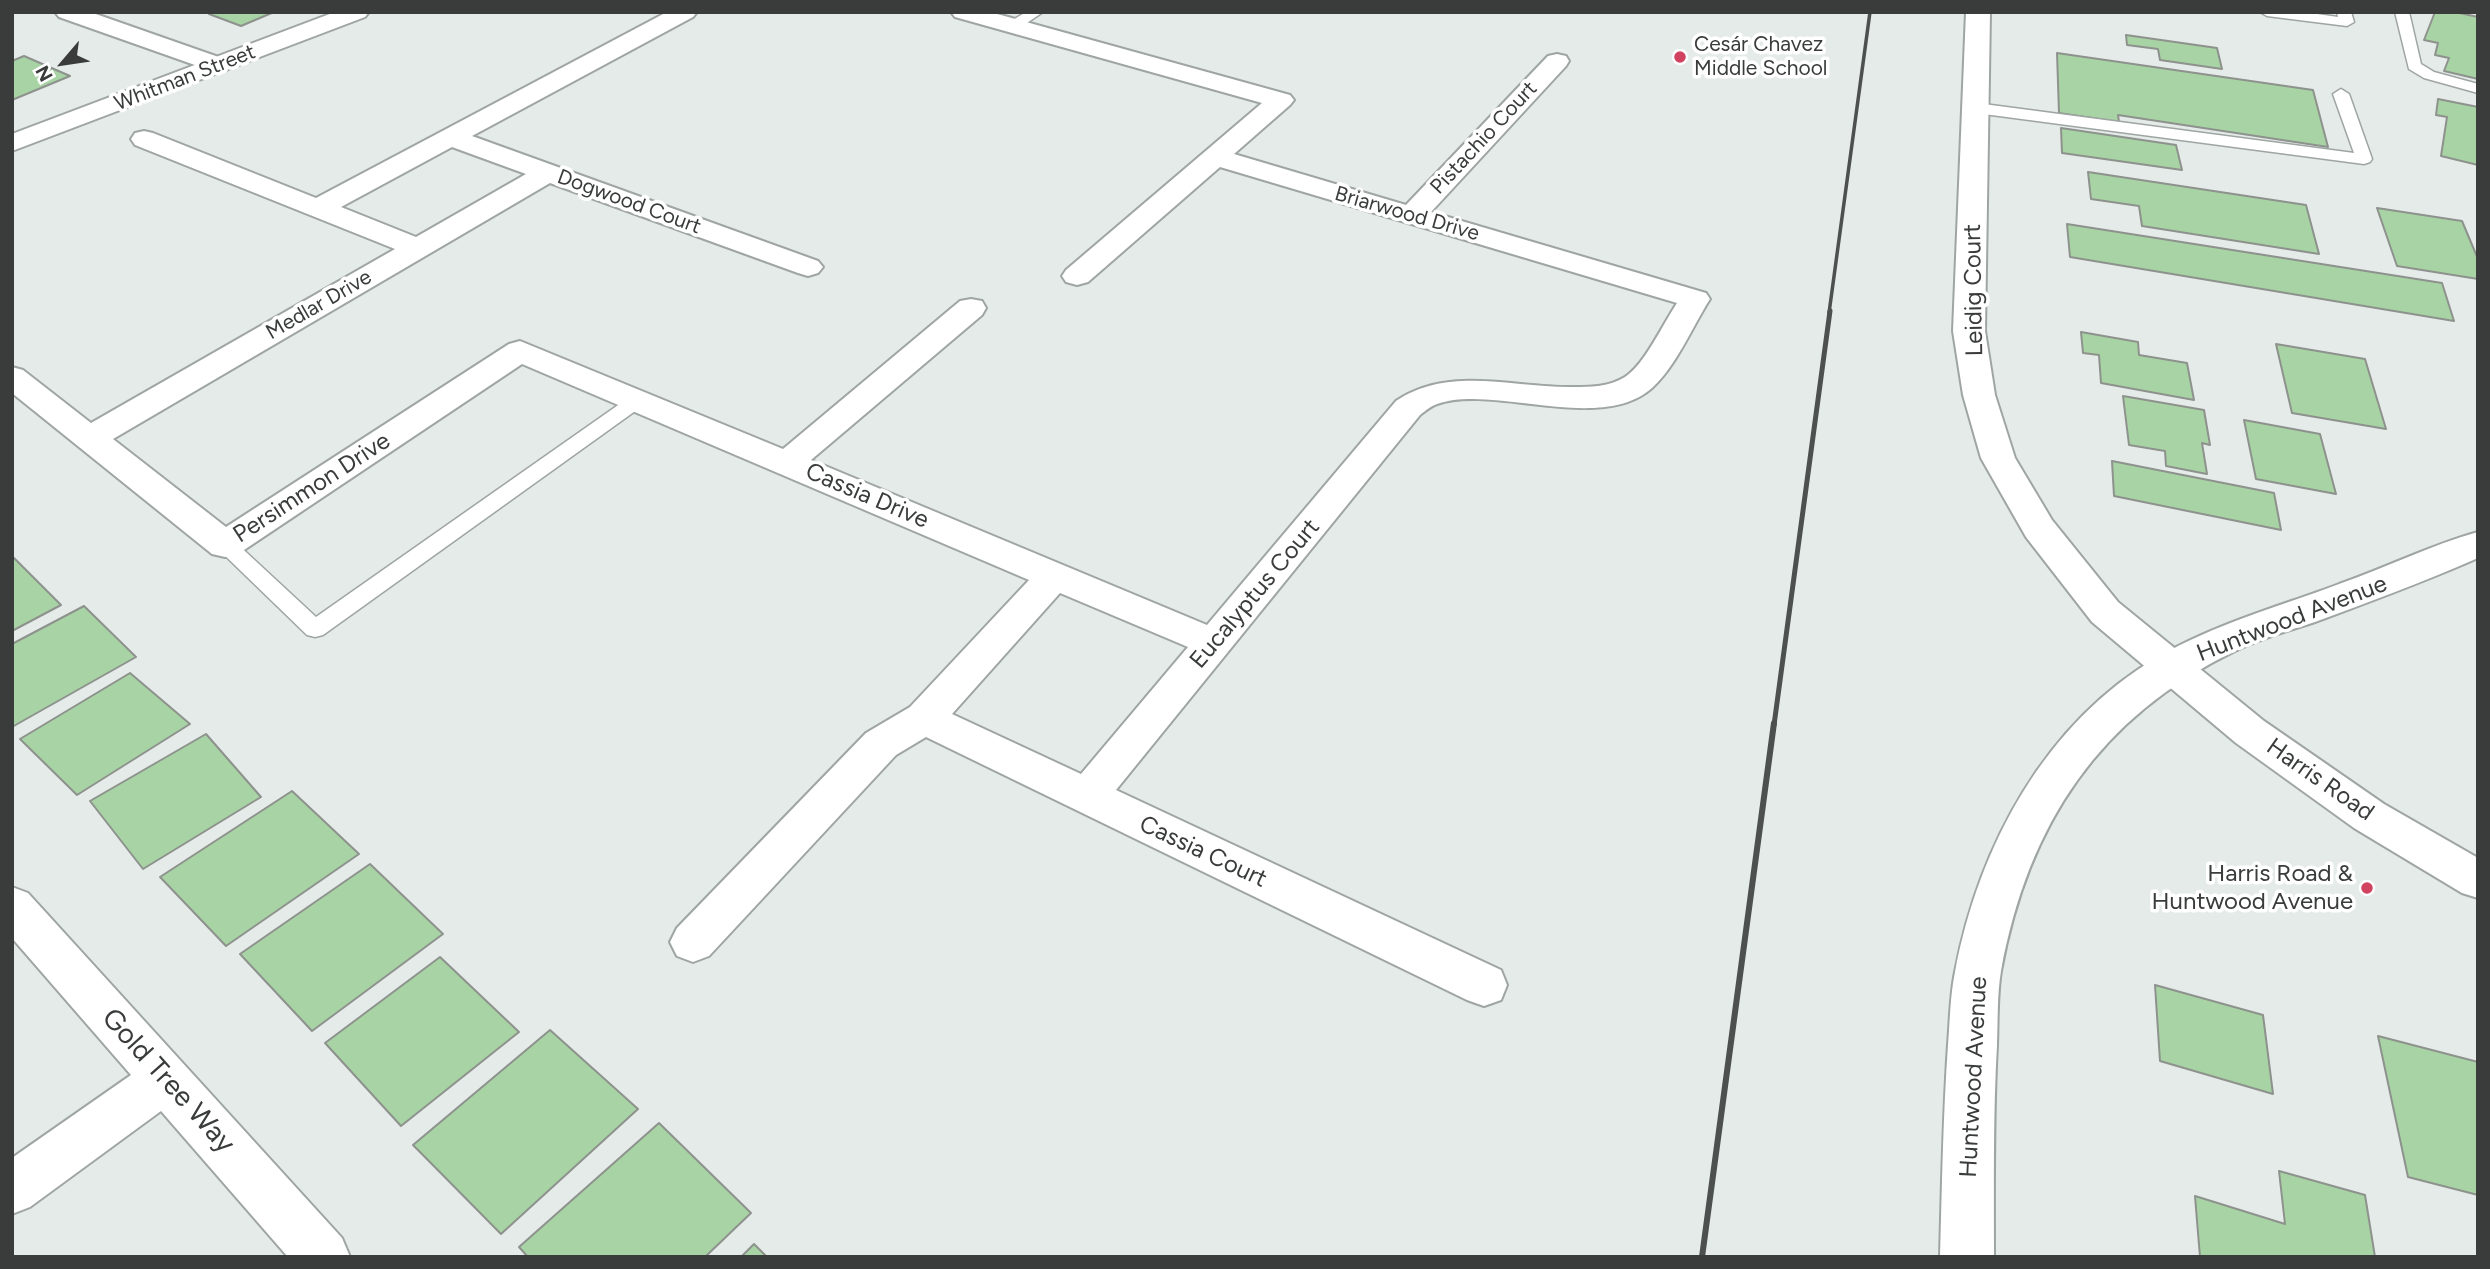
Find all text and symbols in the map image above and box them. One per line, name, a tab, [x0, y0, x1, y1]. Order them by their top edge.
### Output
north arrow	[28, 28, 98, 98]
place label: Cesár Chavez Middle School	[1694, 32, 1827, 82]
street label: Whitman Street	[111, 40, 259, 116]
marker: Cesár Chavez Middle School	[1672, 49, 1688, 65]
text: N	[31, 61, 58, 85]
street label: Pistachio Court	[1425, 76, 1543, 200]
street label: Dogwood Court	[554, 164, 704, 240]
street label: Briarwood Drive	[1332, 181, 1482, 247]
street label: Leidig Court	[1958, 223, 1990, 357]
street label: Medlar Drive	[262, 265, 376, 345]
street label: Persimmon Drive	[228, 427, 396, 549]
street label: Cassia Drive	[801, 457, 933, 535]
street label: Eucalyptus Court	[1184, 513, 1326, 675]
street label: Huntwood Avenue	[2193, 569, 2391, 669]
street label: Harris Road	[2261, 733, 2379, 827]
street label: Cassia Court	[1135, 810, 1271, 894]
place label: Harris Road & Huntwood Avenue	[2152, 860, 2353, 916]
marker: Harris Road & Huntwood Avenue	[2359, 880, 2375, 896]
street label: Huntwood Avenue	[1954, 976, 1994, 1178]
street label: Gold Tree Way	[94, 1002, 242, 1160]

